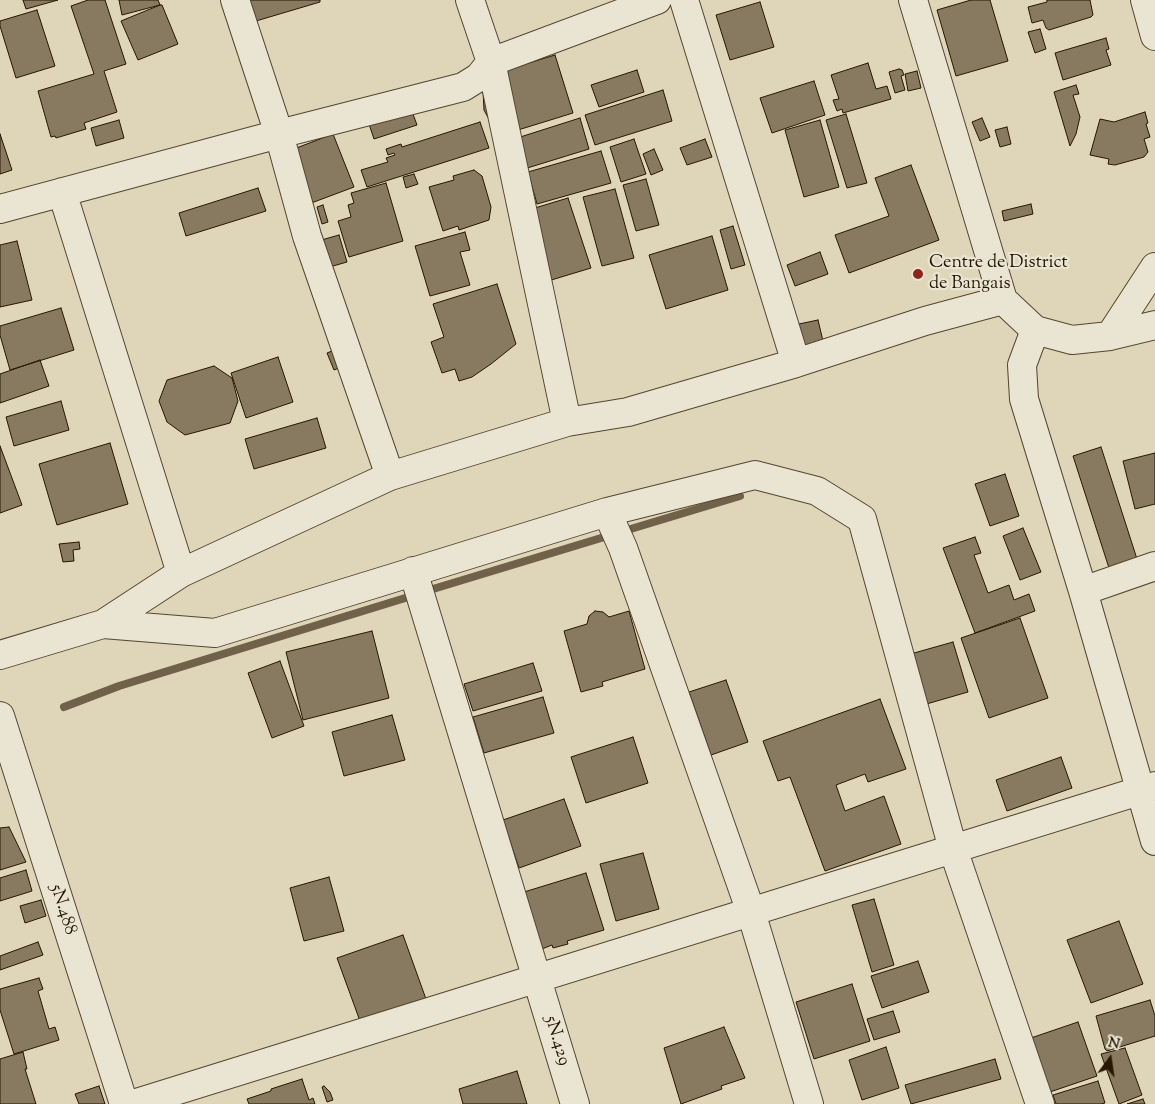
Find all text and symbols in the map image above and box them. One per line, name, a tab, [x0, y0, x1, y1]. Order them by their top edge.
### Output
place label: Centre de District de Bangais	[929, 253, 1068, 296]
marker: Centre de District de Bangais	[911, 267, 925, 281]
street label: 5N.488	[44, 882, 80, 938]
street label: 5N.429	[538, 1013, 574, 1069]
text: N	[1106, 1033, 1121, 1056]
north arrow	[1085, 1034, 1135, 1084]

